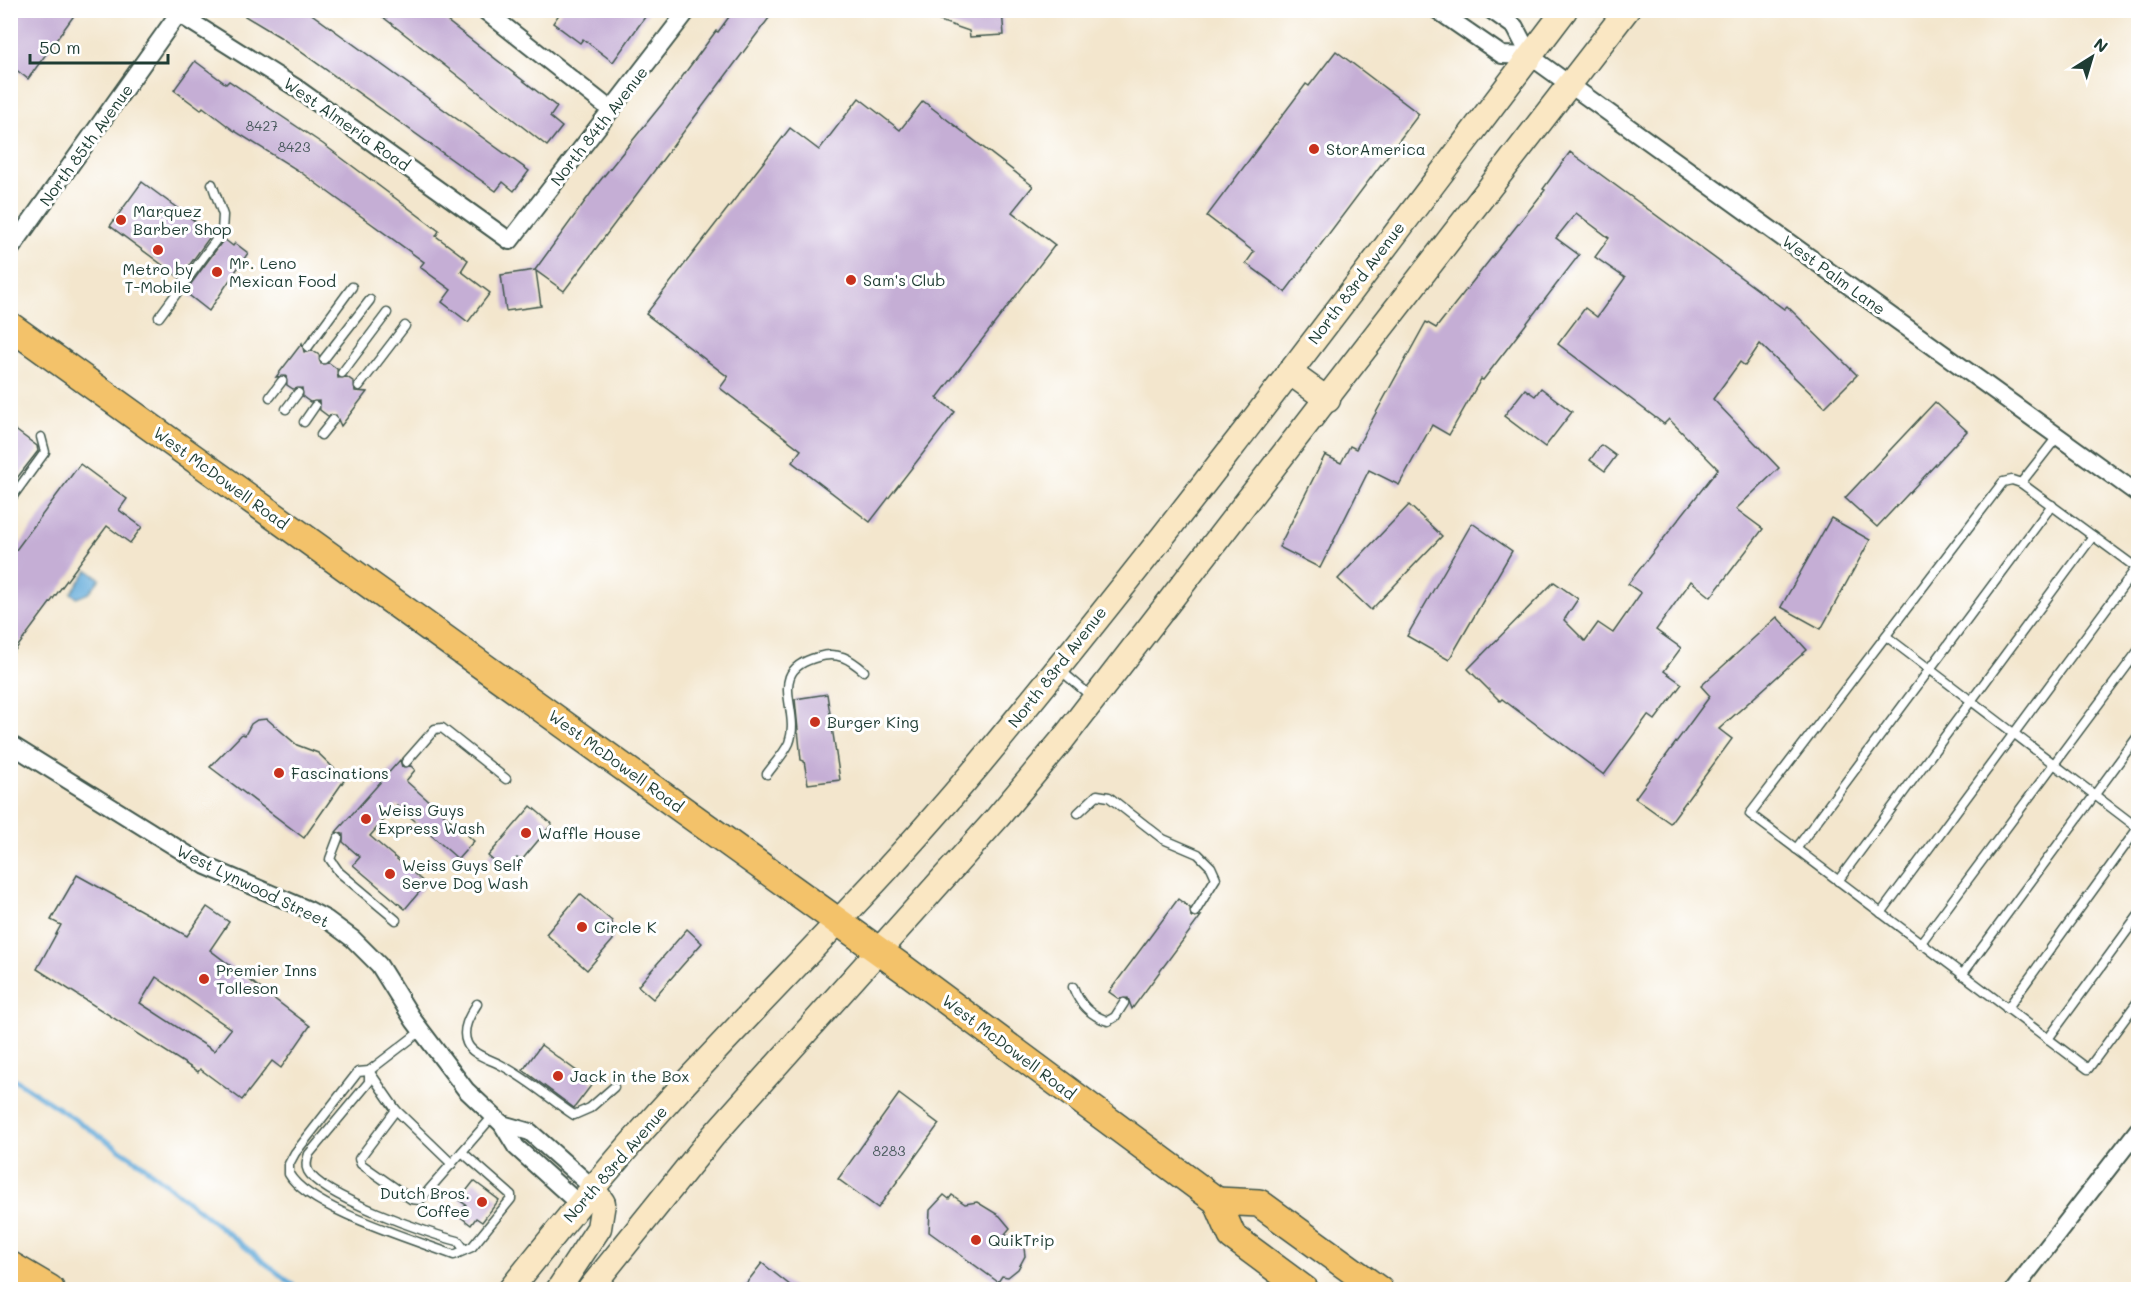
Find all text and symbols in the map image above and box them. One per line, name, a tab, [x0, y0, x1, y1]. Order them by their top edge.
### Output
scale bar	[30, 27, 168, 65]
north arrow	[2062, 27, 2122, 87]
text: N	[2090, 33, 2113, 57]
text: 50 m	[39, 35, 81, 59]
street label: North 84th Avenue	[545, 62, 652, 190]
street label: West Almeria Road	[280, 72, 415, 175]
street label: North 85th Avenue	[34, 79, 137, 210]
house number: 8427	[246, 116, 278, 135]
house number: 8423	[278, 137, 310, 156]
place label: StorAmerica	[1326, 138, 1426, 159]
marker: StorAmerica	[1307, 142, 1321, 156]
place label: Marquez Barber Shop	[133, 200, 232, 239]
marker: Marquez Barber Shop	[114, 213, 128, 227]
street label: North 83rd Avenue	[1303, 217, 1409, 348]
street label: West Palm Lane	[1778, 230, 1890, 319]
marker: Metro by T-Mobile	[151, 243, 165, 257]
place label: Mr. Leno Mexican Food	[229, 252, 336, 291]
place label: Metro by T-Mobile	[123, 258, 193, 297]
marker: Mr. Leno Mexican Food	[210, 265, 224, 279]
place label: Sam's Club	[863, 269, 946, 290]
marker: Sam's Club	[844, 273, 858, 287]
street label: West McDowell Road	[150, 422, 293, 534]
street label: North 83rd Avenue	[1003, 602, 1111, 732]
street label: West McDowell Road	[545, 705, 688, 817]
place label: Burger King	[827, 711, 919, 732]
marker: Burger King	[808, 715, 822, 729]
place label: Fascinations	[291, 762, 389, 783]
marker: Fascinations	[272, 766, 286, 780]
place label: Weiss Guys Express Wash	[378, 799, 485, 838]
marker: Weiss Guys Express Wash	[359, 812, 373, 826]
place label: Waffle House	[538, 822, 641, 843]
marker: Waffle House	[519, 826, 533, 840]
street label: West Lynwood Street	[174, 839, 333, 932]
place label: Weiss Guys Self Serve Dog Wash	[402, 854, 528, 893]
marker: Weiss Guys Self Serve Dog Wash	[383, 867, 397, 881]
place label: Circle K	[594, 916, 657, 937]
marker: Circle K	[575, 920, 589, 934]
place label: Premier Inns Tolleson	[216, 959, 317, 998]
marker: Premier Inns Tolleson	[197, 972, 211, 986]
street label: West McDowell Road	[938, 990, 1080, 1104]
place label: Jack in the Box	[570, 1065, 689, 1086]
marker: Jack in the Box	[551, 1069, 565, 1083]
street label: North 83rd Avenue	[558, 1101, 671, 1226]
house number: 8283	[873, 1141, 905, 1160]
place label: Dutch Bros. Coffee	[380, 1182, 470, 1221]
marker: Dutch Bros. Coffee	[475, 1195, 489, 1209]
place label: QuikTrip	[988, 1229, 1054, 1250]
marker: QuikTrip	[969, 1233, 983, 1247]

